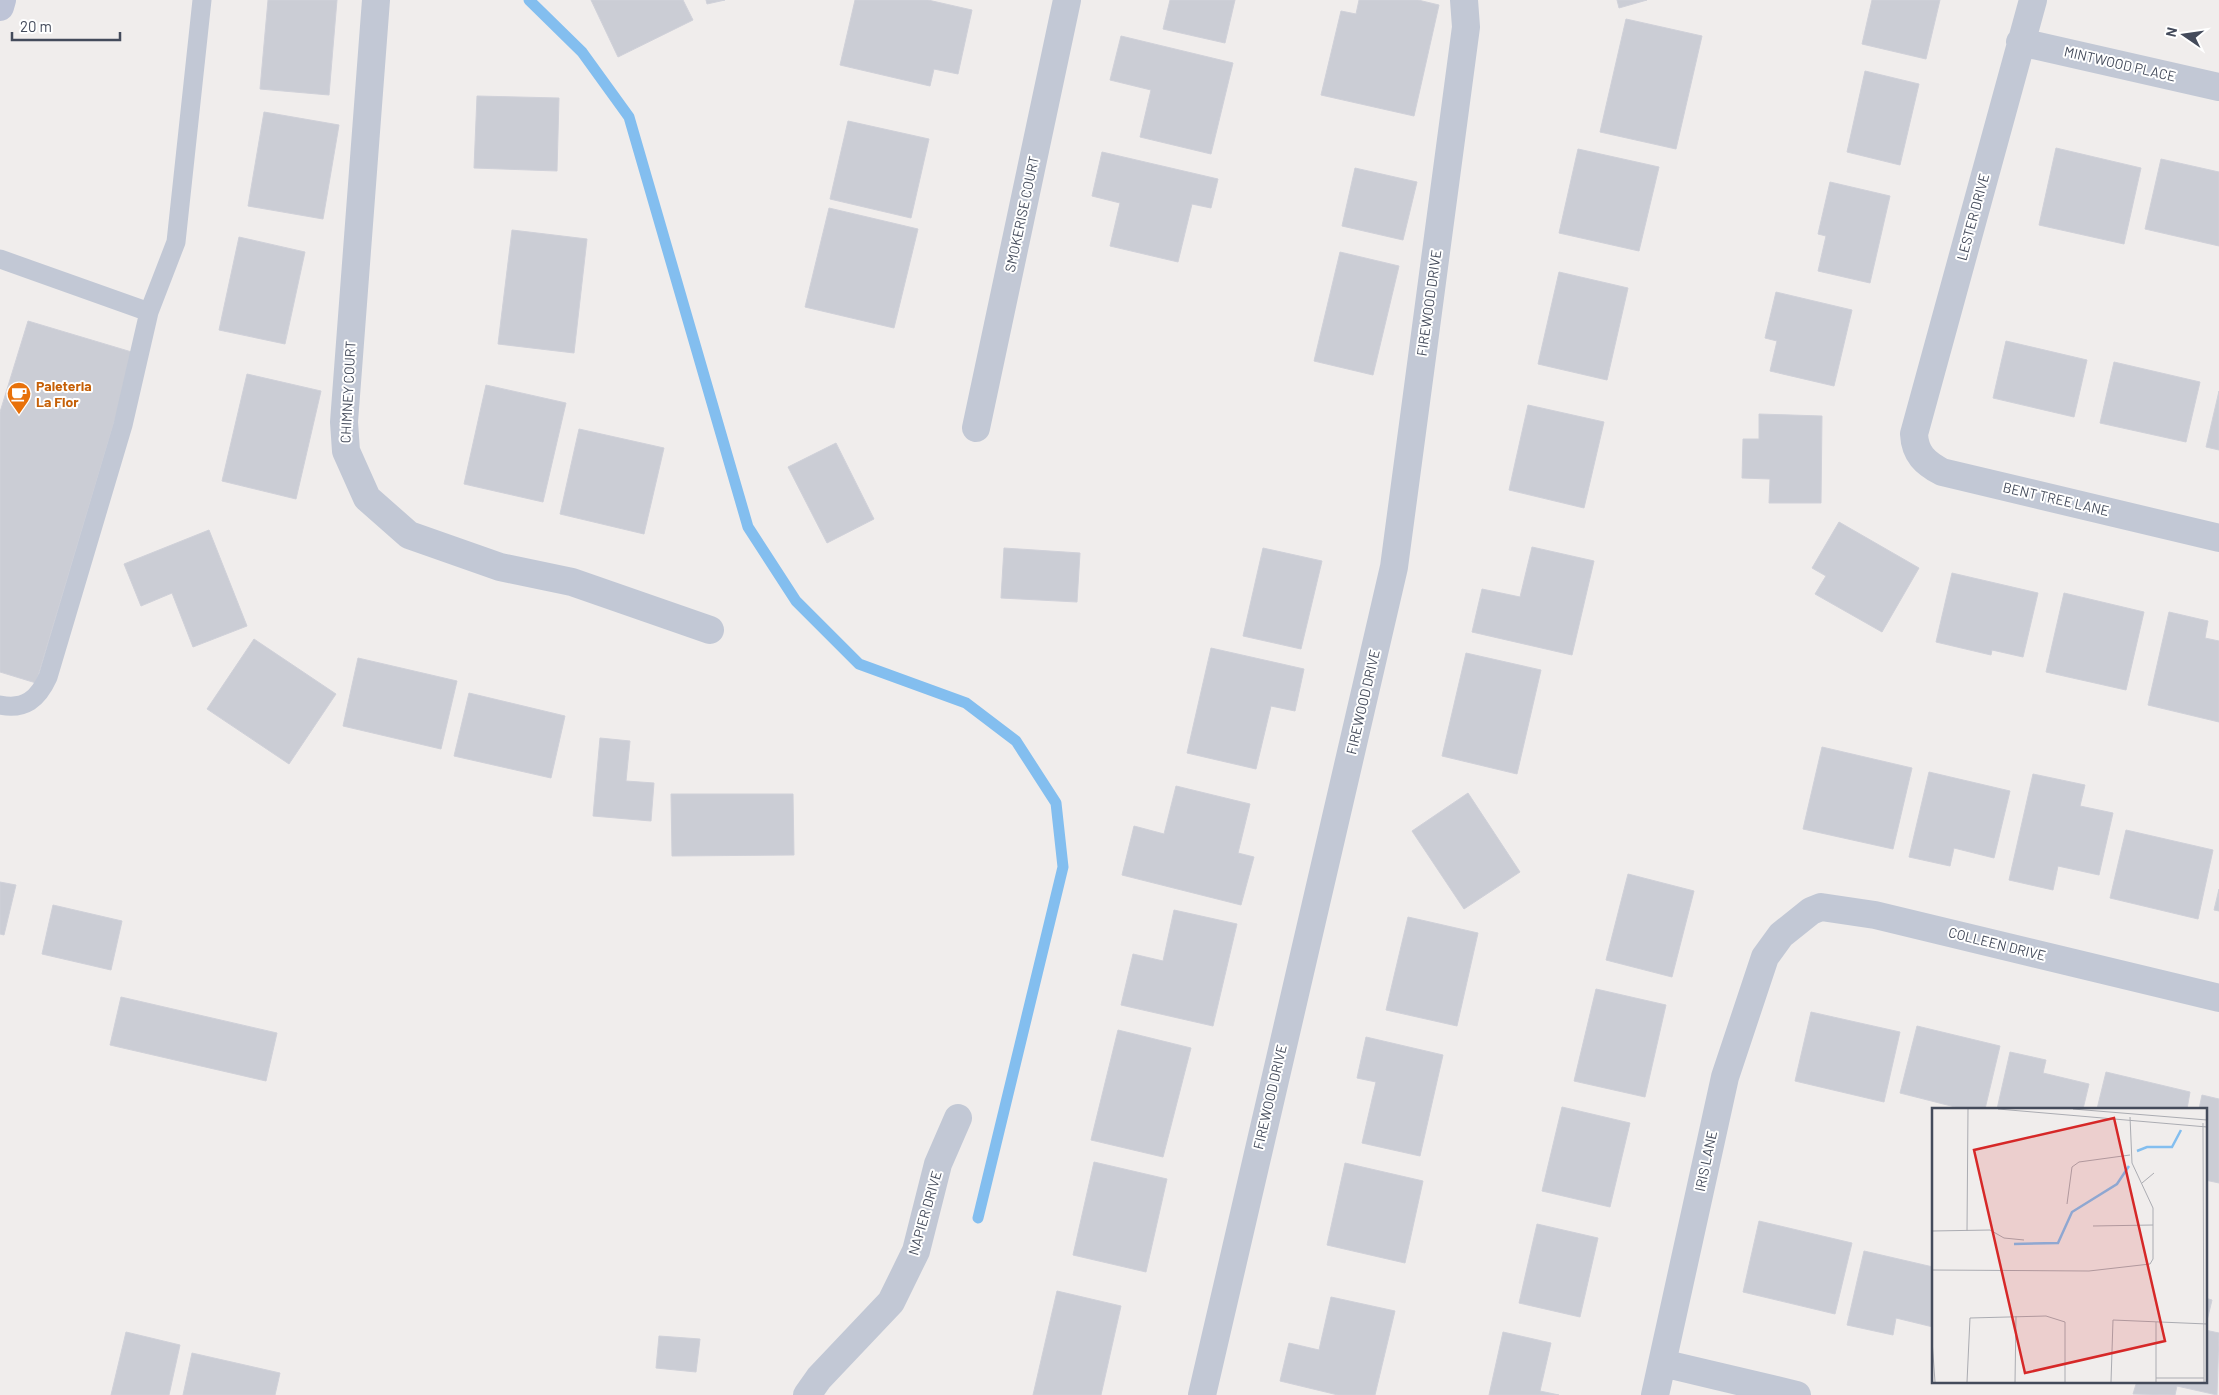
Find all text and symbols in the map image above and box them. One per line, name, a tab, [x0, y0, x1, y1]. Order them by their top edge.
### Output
scale bar	[12, 10, 120, 42]
north arrow	[2159, 10, 2209, 60]
text: 20 m	[20, 17, 52, 35]
text: N	[2162, 26, 2180, 38]
street label: MINTWOOD PLACE	[2063, 42, 2178, 85]
street label: SMOKERISE COURT	[1001, 154, 1042, 274]
street label: LESTER DRIVE	[1953, 171, 1992, 262]
street label: FIREWOOD DRIVE	[1413, 249, 1444, 357]
street label: CHIMNEY COURT	[336, 340, 359, 444]
place label: Paleteria La Flor	[36, 377, 92, 410]
cafe icon: Paleteria La Flor	[6, 381, 32, 415]
street label: BENT TREE LANE	[2001, 478, 2111, 519]
street label: FIREWOOD DRIVE	[1342, 648, 1383, 756]
street label: COLLEEN DRIVE	[1947, 923, 2048, 964]
street label: FIREWOOD DRIVE	[1249, 1043, 1290, 1151]
inset map	[1932, 1108, 2206, 1382]
street label: IRIS LANE	[1691, 1129, 1720, 1193]
street label: NAPIER DRIVE	[904, 1169, 945, 1257]

